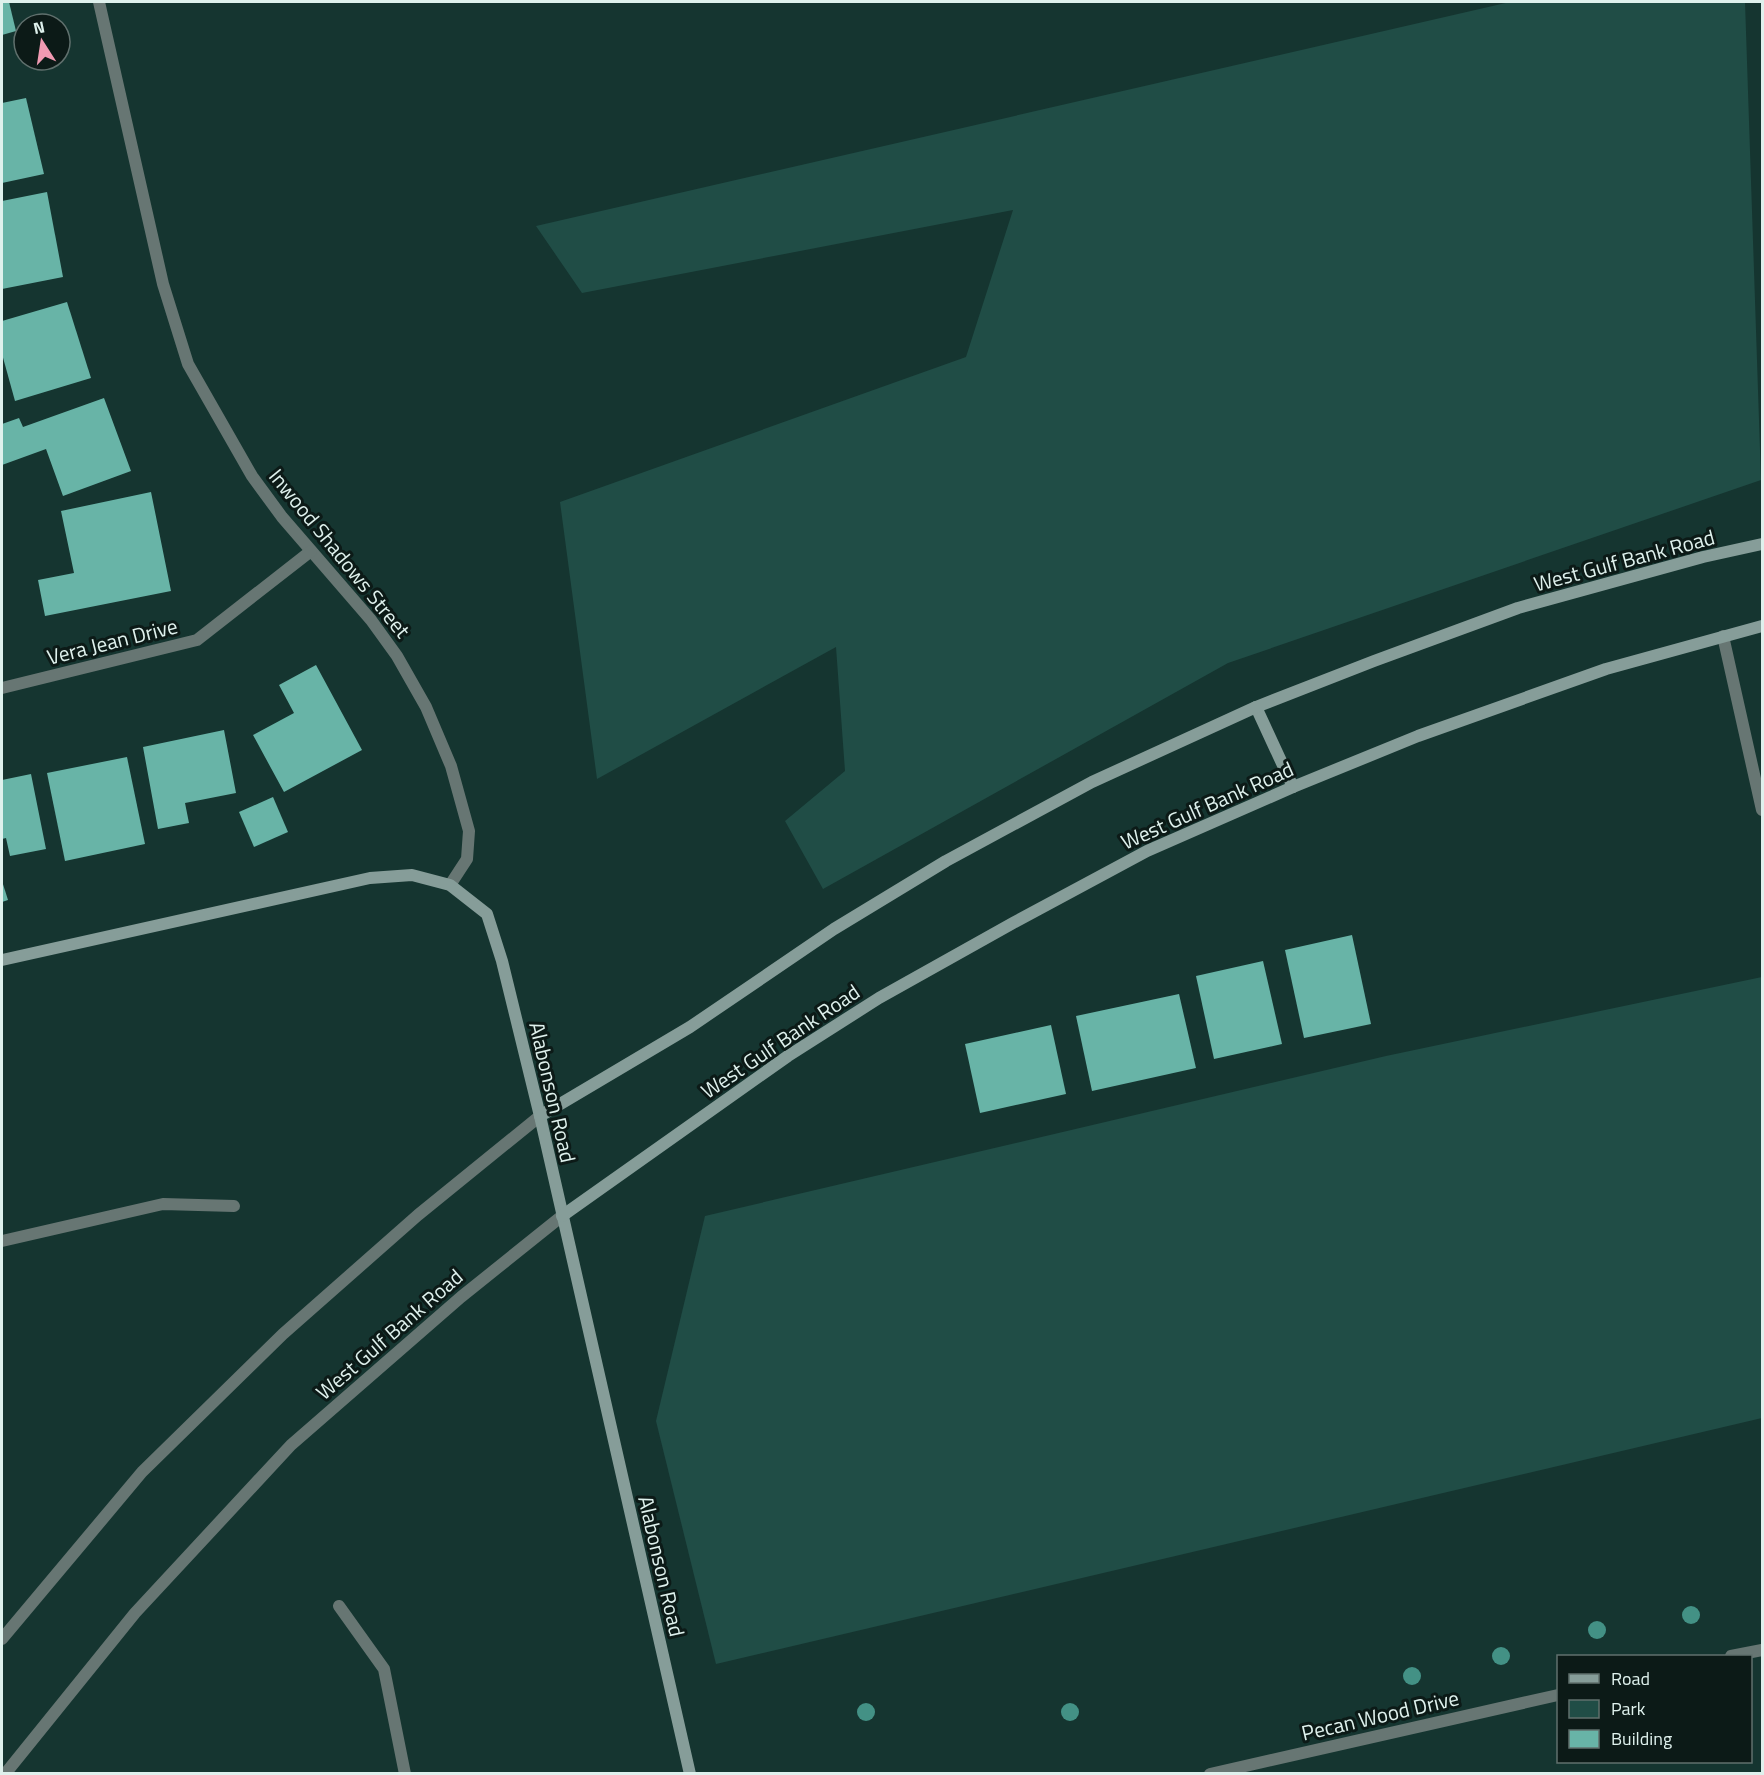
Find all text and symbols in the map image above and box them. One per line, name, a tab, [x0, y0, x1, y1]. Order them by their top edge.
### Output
north arrow	[12, 12, 72, 72]
text: N	[31, 14, 47, 40]
street label: Inwood Shadows Street	[262, 461, 419, 645]
street label: West Gulf Bank Road	[1530, 520, 1718, 600]
street label: Vera Jean Drive	[43, 609, 181, 673]
street label: West Gulf Bank Road	[1116, 753, 1298, 857]
street label: West Gulf Bank Road	[694, 976, 866, 1106]
street label: Alabonson Road	[521, 1018, 585, 1166]
street label: West Gulf Bank Road	[308, 1261, 470, 1407]
street label: Alabonson Road	[630, 1492, 694, 1640]
legend	[1557, 1655, 1752, 1763]
text: Road	[1611, 1665, 1650, 1692]
street label: Pecan Wood Drive	[1298, 1681, 1462, 1749]
text: Park	[1611, 1695, 1646, 1722]
text: Building	[1611, 1725, 1672, 1752]

